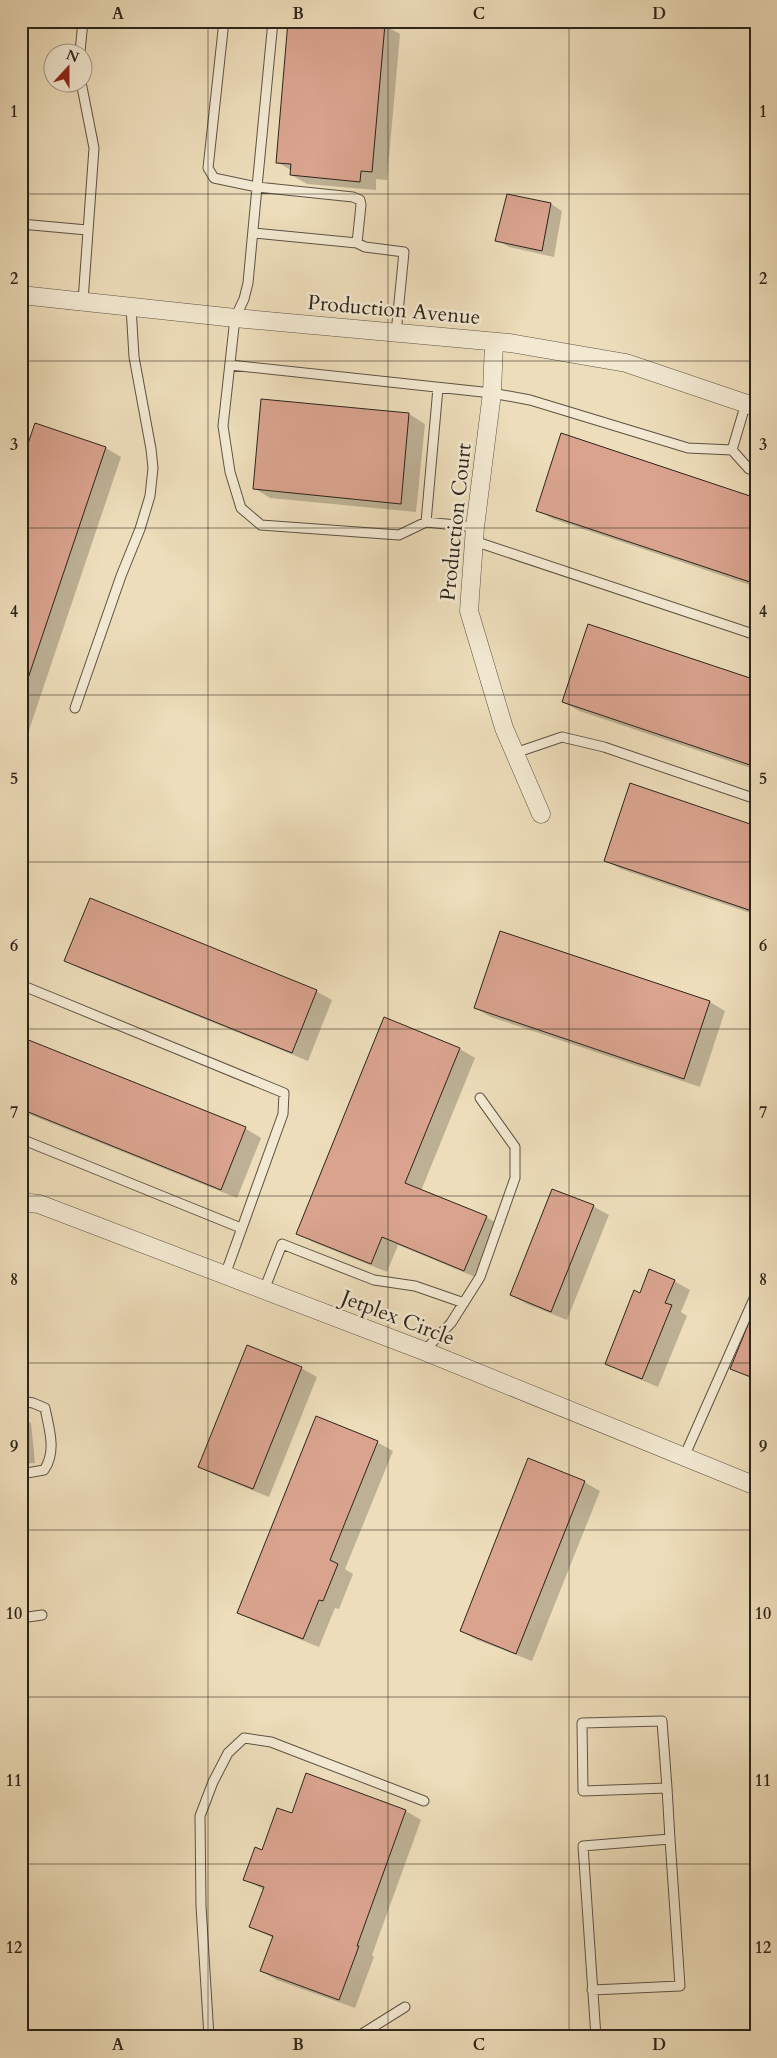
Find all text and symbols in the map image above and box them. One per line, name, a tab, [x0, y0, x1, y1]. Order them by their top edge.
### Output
text: A	[112, 3, 124, 25]
text: B	[292, 3, 304, 25]
text: C	[473, 3, 485, 25]
text: D	[652, 3, 666, 25]
north arrow	[42, 42, 92, 92]
text: N	[63, 45, 82, 67]
text: 1	[10, 101, 18, 123]
text: 1	[759, 101, 767, 123]
text: 2	[10, 268, 18, 290]
text: 2	[759, 268, 767, 290]
street label: Production Avenue	[306, 288, 482, 332]
text: 3	[10, 434, 18, 456]
text: 3	[759, 434, 767, 456]
street label: Production Court	[433, 441, 479, 602]
text: 4	[10, 601, 18, 623]
text: 4	[759, 601, 767, 623]
text: 5	[10, 768, 18, 790]
text: 5	[759, 768, 767, 790]
text: 6	[10, 935, 18, 957]
text: 6	[759, 935, 767, 957]
text: 7	[10, 1102, 18, 1124]
text: 7	[759, 1102, 767, 1124]
text: 8	[10, 1269, 18, 1291]
text: 8	[759, 1269, 767, 1291]
street label: Jetplex Circle	[334, 1282, 459, 1353]
text: 9	[10, 1436, 18, 1458]
text: 9	[759, 1436, 767, 1458]
text: 10	[6, 1603, 22, 1625]
text: 10	[755, 1603, 771, 1625]
text: 11	[6, 1770, 22, 1792]
text: 11	[755, 1770, 771, 1792]
text: 12	[6, 1937, 22, 1959]
text: 12	[755, 1937, 771, 1959]
text: A	[112, 2034, 124, 2056]
text: B	[292, 2034, 304, 2056]
text: C	[473, 2034, 485, 2056]
text: D	[652, 2034, 666, 2056]

